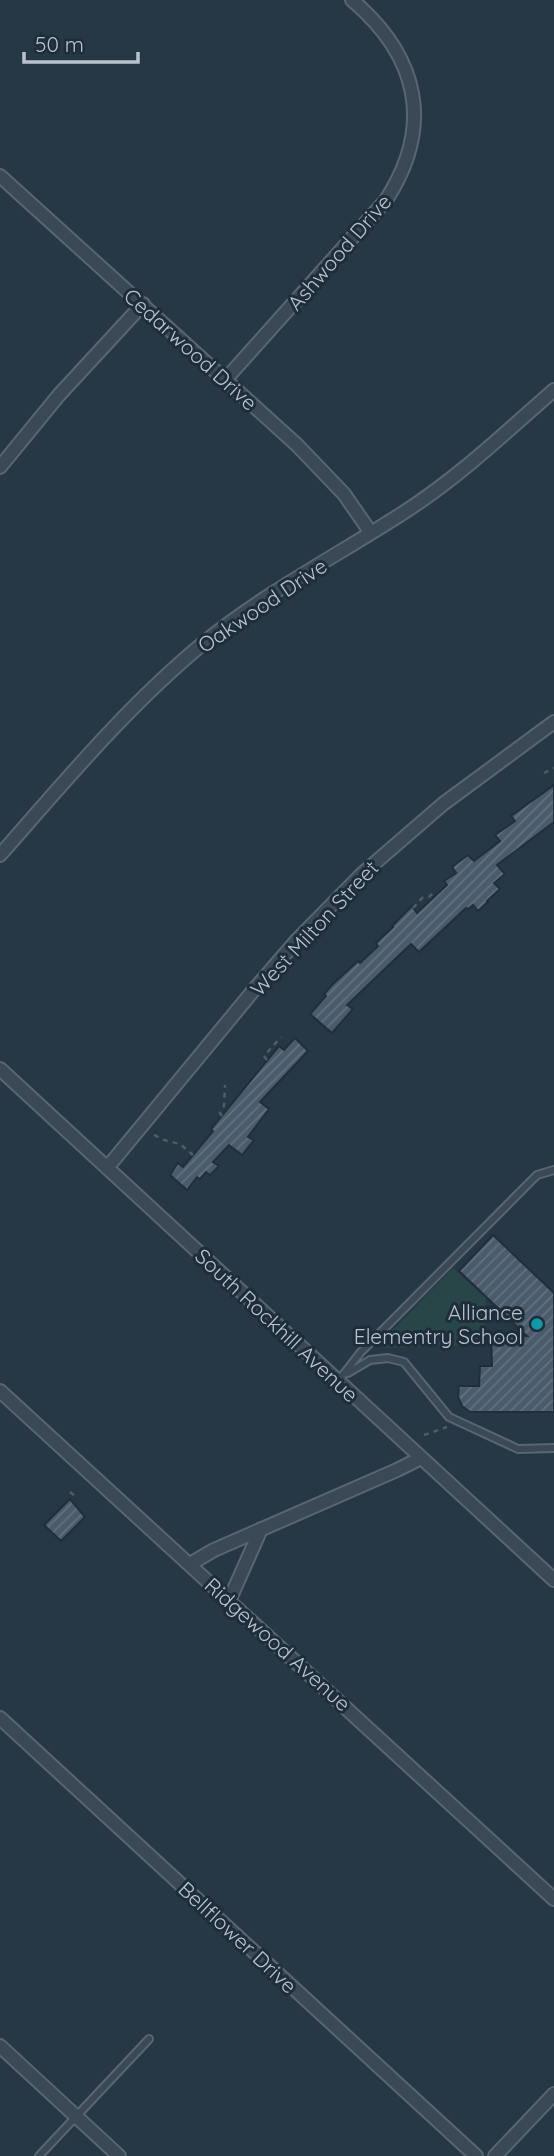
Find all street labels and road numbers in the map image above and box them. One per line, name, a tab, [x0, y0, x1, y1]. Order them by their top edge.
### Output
street label: Ashwood Drive	[281, 189, 397, 315]
street label: Cedarwood Drive	[119, 282, 263, 416]
street label: Oakwood Drive	[192, 552, 332, 658]
street label: West Milton Street	[244, 855, 384, 1001]
street label: South Rockhill Avenue	[190, 1243, 364, 1407]
street label: Ridgewood Avenue	[200, 1572, 356, 1716]
street label: Bellflower Drive	[173, 1876, 303, 1998]

